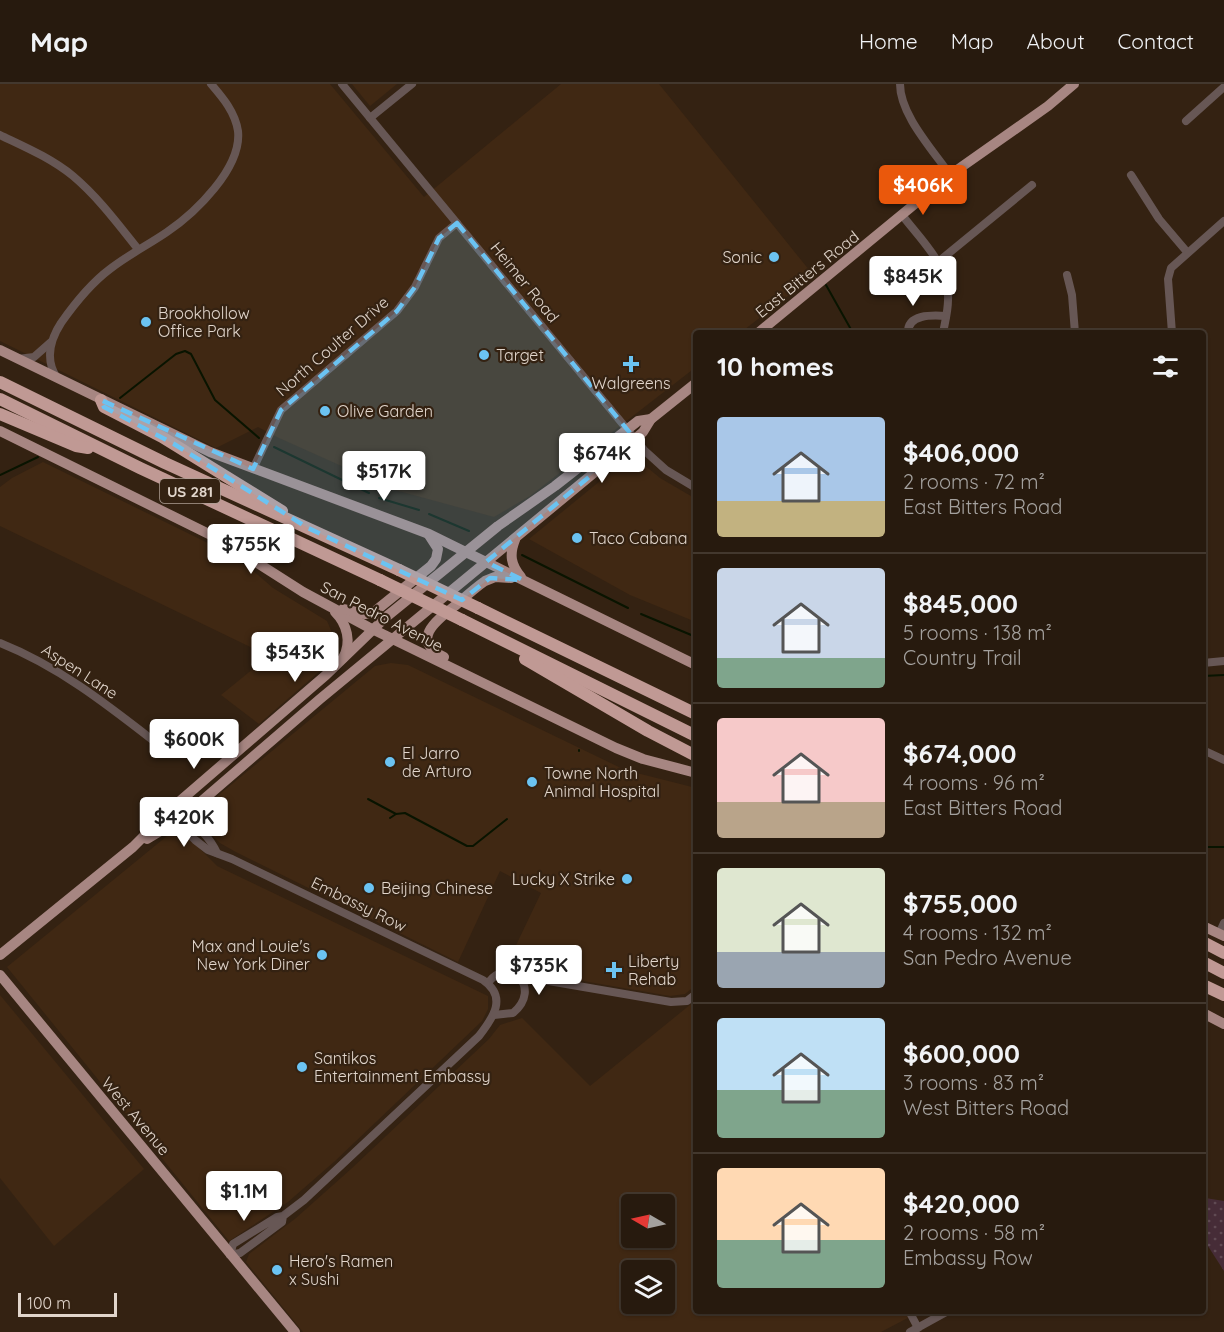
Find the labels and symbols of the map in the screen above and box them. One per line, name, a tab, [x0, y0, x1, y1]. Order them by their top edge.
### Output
pin: $406K	[881, 165, 965, 216]
street label: East Bitters Road	[751, 226, 863, 322]
street label: Heimer Road	[486, 238, 564, 326]
place label: Sonic	[722, 247, 762, 267]
marker: Sonic	[767, 250, 781, 264]
pin: $845K	[871, 256, 955, 307]
street label: North Coulter Drive	[272, 292, 392, 400]
place label: Brookhollow Office Park	[158, 303, 250, 341]
marker: Brookhollow Office Park	[139, 315, 153, 329]
place label: Target	[496, 345, 544, 365]
marker: Target	[477, 348, 491, 362]
marker: Walgreens	[624, 357, 638, 371]
place label: Walgreens	[591, 373, 671, 393]
place label: Olive Garden	[337, 401, 433, 421]
marker: Olive Garden	[318, 404, 332, 418]
pin: $674K	[560, 433, 644, 484]
pin: $517K	[342, 451, 426, 502]
road number: US 281	[160, 479, 220, 503]
pin: $755K	[209, 524, 293, 575]
place label: Taco Cabana	[589, 528, 688, 548]
marker: Taco Cabana	[570, 531, 584, 545]
street label: San Pedro Avenue	[317, 576, 447, 656]
pin: $543K	[253, 632, 337, 683]
street label: Aspen Lane	[38, 639, 122, 703]
pin: $600K	[152, 719, 236, 770]
place label: El Jarro de Arturo	[402, 743, 472, 781]
marker: El Jarro de Arturo	[383, 755, 397, 769]
place label: Towne North Animal Hospital	[544, 763, 660, 801]
marker: Towne North Animal Hospital	[525, 775, 539, 789]
pin: $420K	[142, 797, 226, 848]
place label: Lucky X Strike	[512, 869, 615, 889]
street label: Embassy Row	[308, 872, 410, 936]
marker: Lucky X Strike	[620, 872, 634, 886]
place label: Beijing Chinese	[381, 878, 493, 898]
marker: Beijing Chinese	[362, 881, 376, 895]
place label: Max and Louie's New York Diner	[192, 936, 310, 974]
pin: $735K	[497, 945, 581, 996]
marker: Max and Louie's New York Diner	[315, 948, 329, 962]
place label: Liberty Rehab	[628, 951, 679, 989]
marker: Liberty Rehab	[605, 961, 623, 979]
place label: Santikos Entertainment Embassy	[314, 1048, 491, 1086]
marker: Santikos Entertainment Embassy	[295, 1060, 309, 1074]
street label: West Avenue	[97, 1073, 175, 1159]
pin: $1.1M	[202, 1171, 286, 1222]
north arrow	[621, 1194, 675, 1248]
place label: Hero's Ramen x Sushi	[289, 1251, 393, 1289]
marker: Hero's Ramen x Sushi	[270, 1263, 284, 1277]
scale bar	[18, 1290, 117, 1318]

